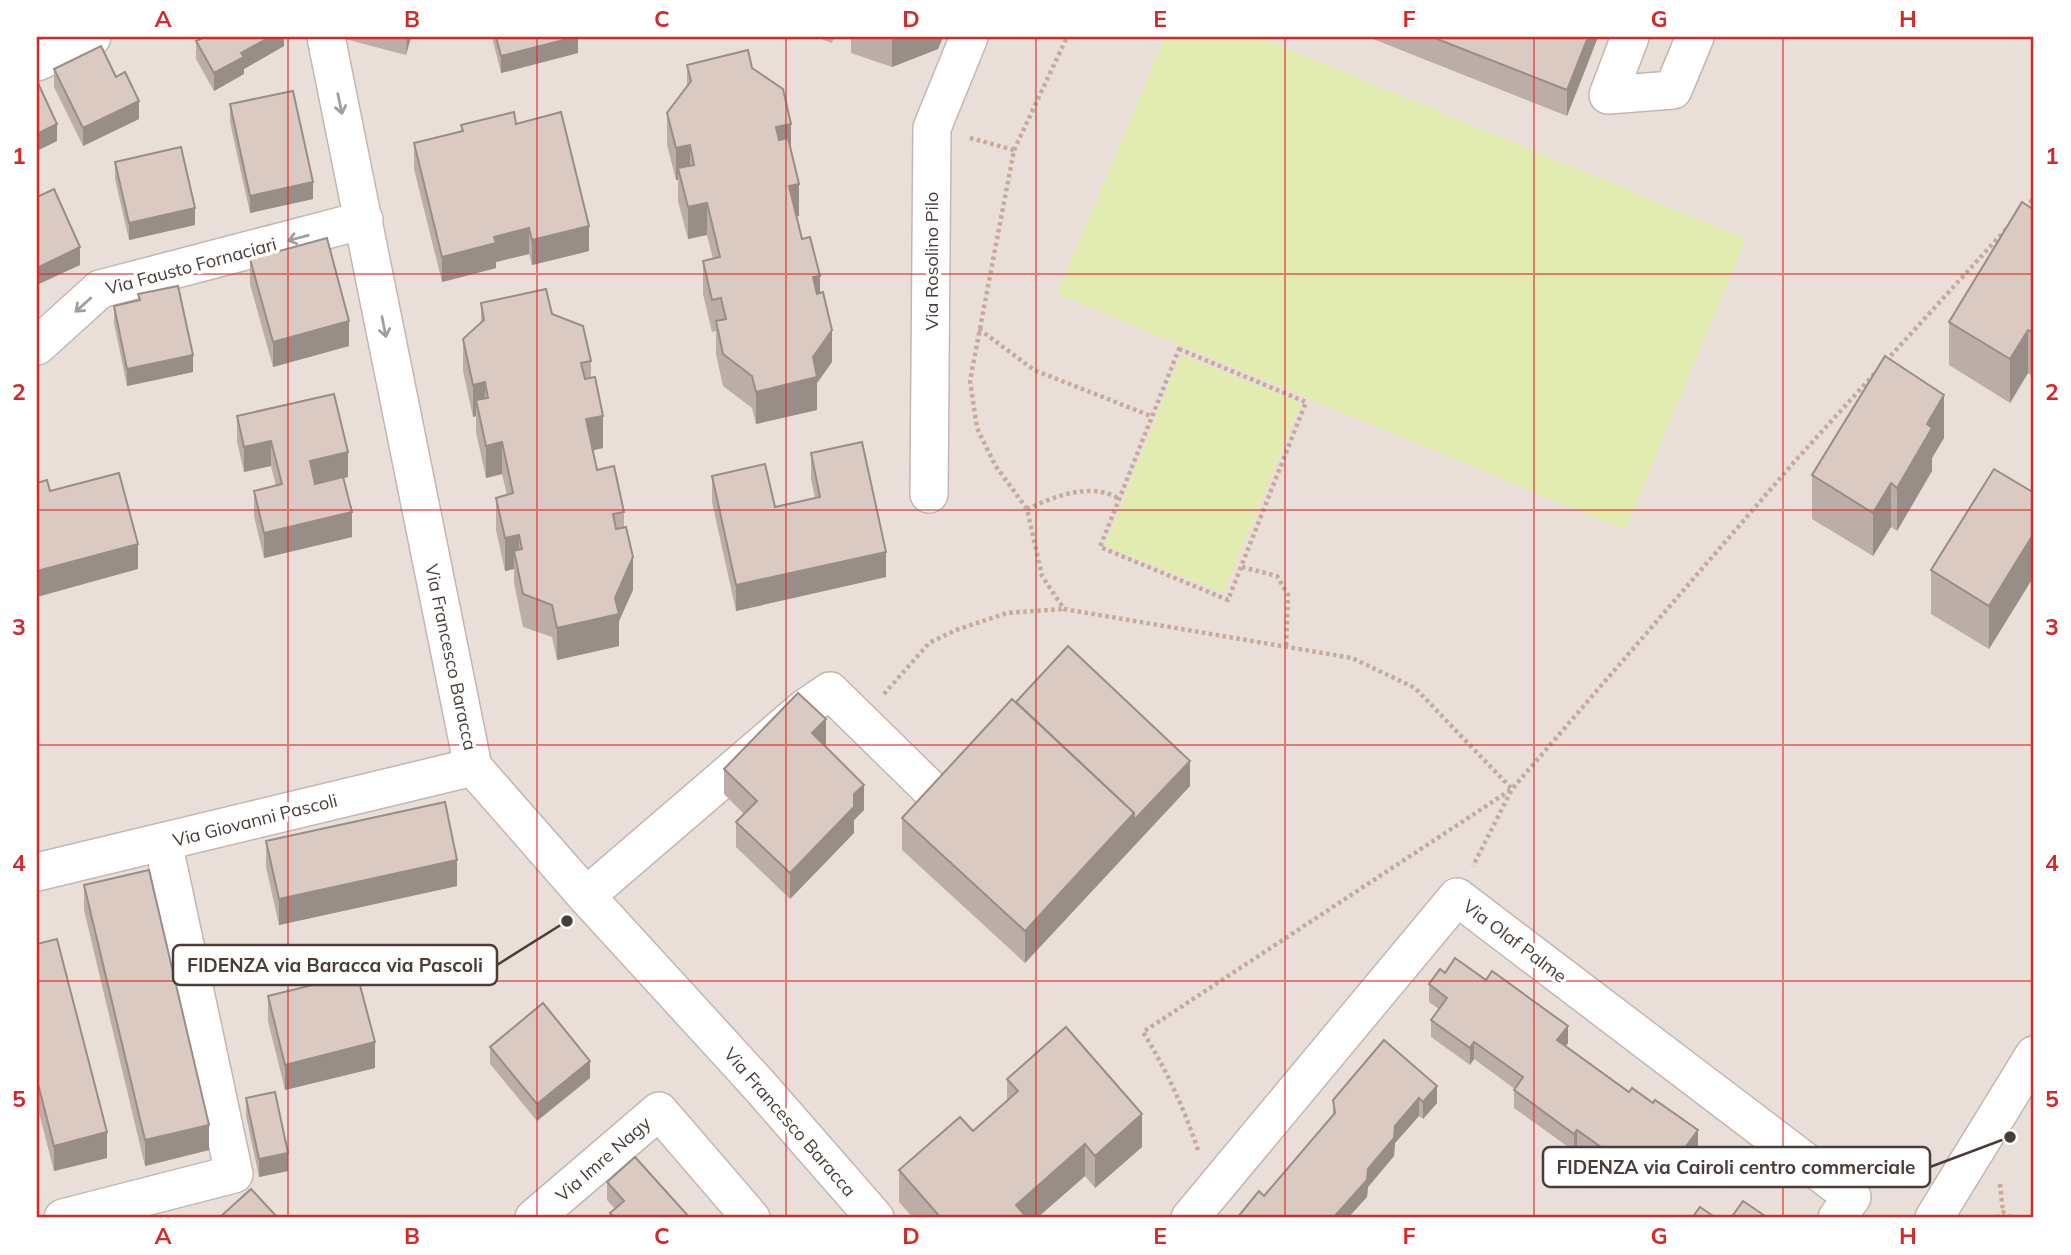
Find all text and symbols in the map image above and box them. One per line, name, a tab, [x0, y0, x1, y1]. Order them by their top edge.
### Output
text: A	[154, 4, 172, 33]
text: B	[404, 4, 420, 33]
text: C	[654, 4, 670, 33]
text: D	[902, 4, 920, 33]
text: E	[1153, 4, 1167, 33]
text: F	[1402, 4, 1416, 33]
text: G	[1650, 4, 1668, 33]
text: H	[1899, 4, 1917, 33]
one-way arrow	[334, 92, 347, 115]
text: 1	[12, 141, 26, 170]
text: 1	[2045, 141, 2059, 170]
street label: Via Rosolino Pilo	[920, 192, 943, 330]
street label: Via Fausto Fornaciari	[103, 232, 279, 300]
one-way arrow	[287, 232, 310, 245]
one-way arrow	[75, 296, 92, 313]
one-way arrow	[378, 315, 391, 338]
text: 2	[12, 377, 26, 406]
text: 2	[2045, 377, 2059, 406]
street label: Via Francesco Baracca	[420, 562, 482, 752]
text: 3	[12, 612, 26, 641]
text: 3	[2045, 612, 2059, 641]
street label: Via Giovanni Pascoli	[170, 788, 340, 852]
text: 4	[12, 848, 26, 877]
text: 4	[2045, 848, 2059, 877]
street label: Via Olaf Palme	[1459, 894, 1571, 988]
callout: FIDENZA via Baracca via Pascoli	[173, 945, 497, 985]
text: FIDENZA via Baracca via Pascoli	[187, 953, 483, 977]
street label: Via Francesco Baracca	[719, 1043, 861, 1201]
text: 5	[12, 1084, 26, 1113]
text: 5	[2045, 1084, 2059, 1113]
street label: Via Imre Nagy	[551, 1111, 656, 1207]
callout: FIDENZA via Cairoli centro commerciale	[1543, 1147, 1930, 1187]
text: FIDENZA via Cairoli centro commerciale	[1556, 1155, 1916, 1179]
text: A	[154, 1221, 172, 1250]
text: B	[404, 1221, 420, 1250]
text: C	[654, 1221, 670, 1250]
text: D	[902, 1221, 920, 1250]
text: E	[1153, 1221, 1167, 1250]
text: F	[1402, 1221, 1416, 1250]
text: G	[1650, 1221, 1668, 1250]
text: H	[1899, 1221, 1917, 1250]

